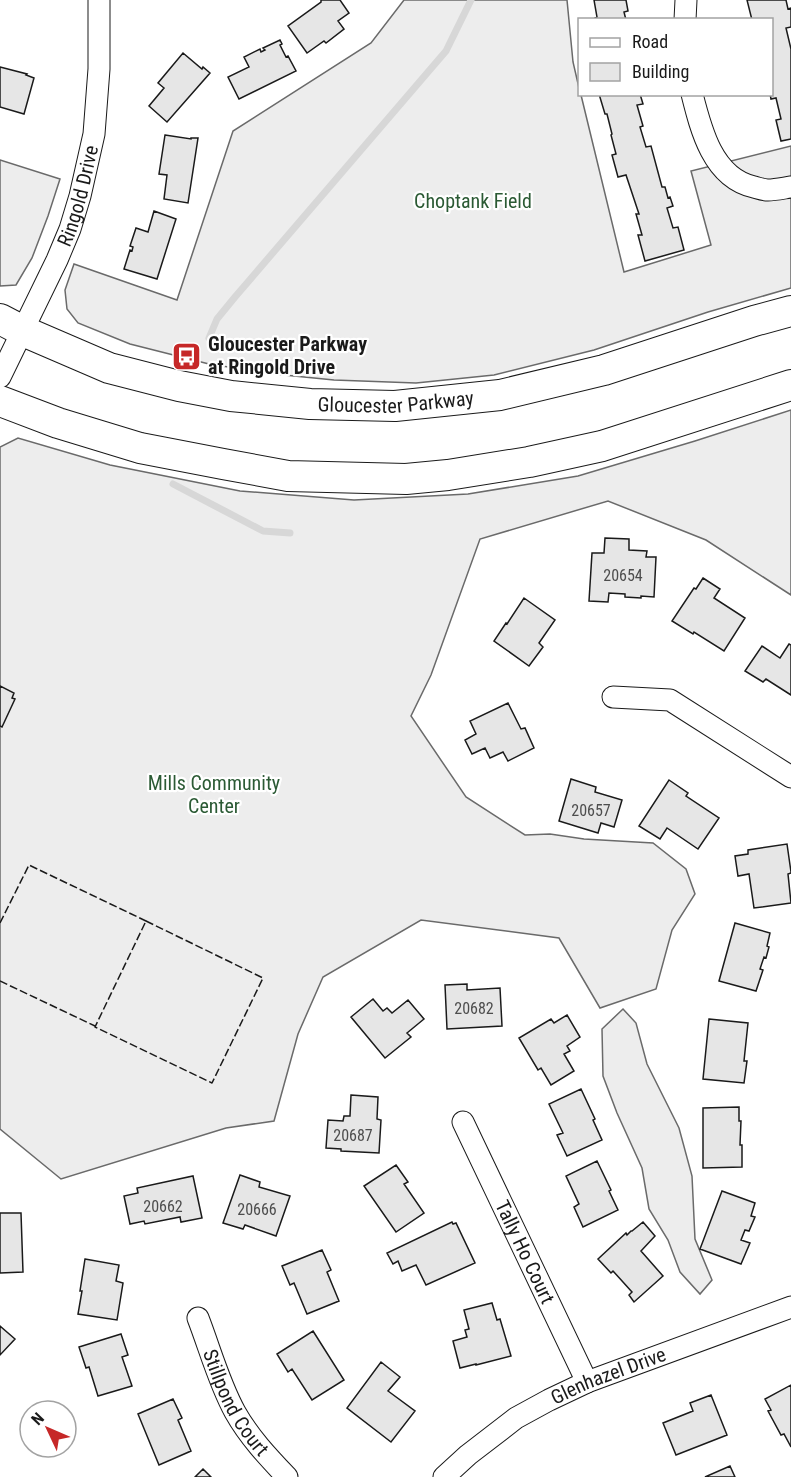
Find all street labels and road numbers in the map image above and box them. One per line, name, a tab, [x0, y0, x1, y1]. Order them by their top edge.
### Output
street label: Ringold Drive	[52, 143, 103, 250]
street label: Gloucester Parkway	[317, 386, 475, 418]
street label: Tally Ho Court	[490, 1196, 560, 1308]
street label: Glenhazel Drive	[547, 1342, 669, 1409]
street label: Stillpond Court	[198, 1346, 274, 1461]

